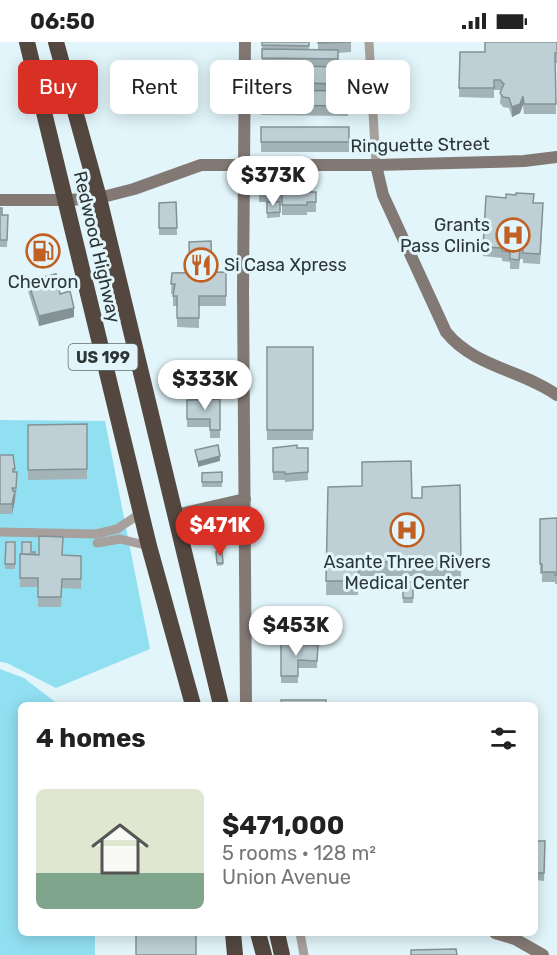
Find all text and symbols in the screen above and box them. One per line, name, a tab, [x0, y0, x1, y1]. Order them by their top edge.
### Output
text: 06:50	[30, 8, 95, 35]
chip: Buy	[18, 60, 98, 114]
chip: Rent	[110, 60, 198, 114]
chip: Filters	[210, 60, 314, 114]
chip: New	[326, 60, 410, 114]
street label: Ringuette Street	[350, 133, 490, 157]
pin: $373K	[231, 156, 315, 207]
text: $373K	[241, 163, 305, 187]
street label: Redwood Highway	[69, 169, 125, 325]
place label: Grants Pass Clinic	[400, 214, 490, 257]
hospital icon: Grants Pass Clinic	[495, 217, 531, 253]
fuel station icon: Chevron	[25, 233, 61, 269]
restaurant icon: Si Casa Xpress	[183, 247, 219, 283]
place label: Si Casa Xpress	[224, 254, 347, 276]
place label: Chevron	[8, 271, 78, 293]
road number: US 199	[68, 344, 138, 370]
pin: $333K	[163, 360, 247, 411]
text: $333K	[172, 367, 238, 391]
pin: $471K	[178, 506, 262, 557]
hospital icon: Asante Three Rivers Medical Center	[389, 512, 425, 548]
text: $471K	[189, 513, 251, 537]
place label: Asante Three Rivers Medical Center	[323, 551, 491, 594]
pin: $453K	[254, 606, 338, 657]
text: $453K	[263, 613, 329, 637]
icon: filters	[487, 722, 520, 755]
text: 4 homes	[36, 723, 146, 754]
text: $471,000	[222, 810, 344, 841]
icon: home	[84, 813, 156, 885]
text: 5 rooms · 128 m²	[222, 841, 376, 865]
text: Union Avenue	[222, 865, 351, 889]

